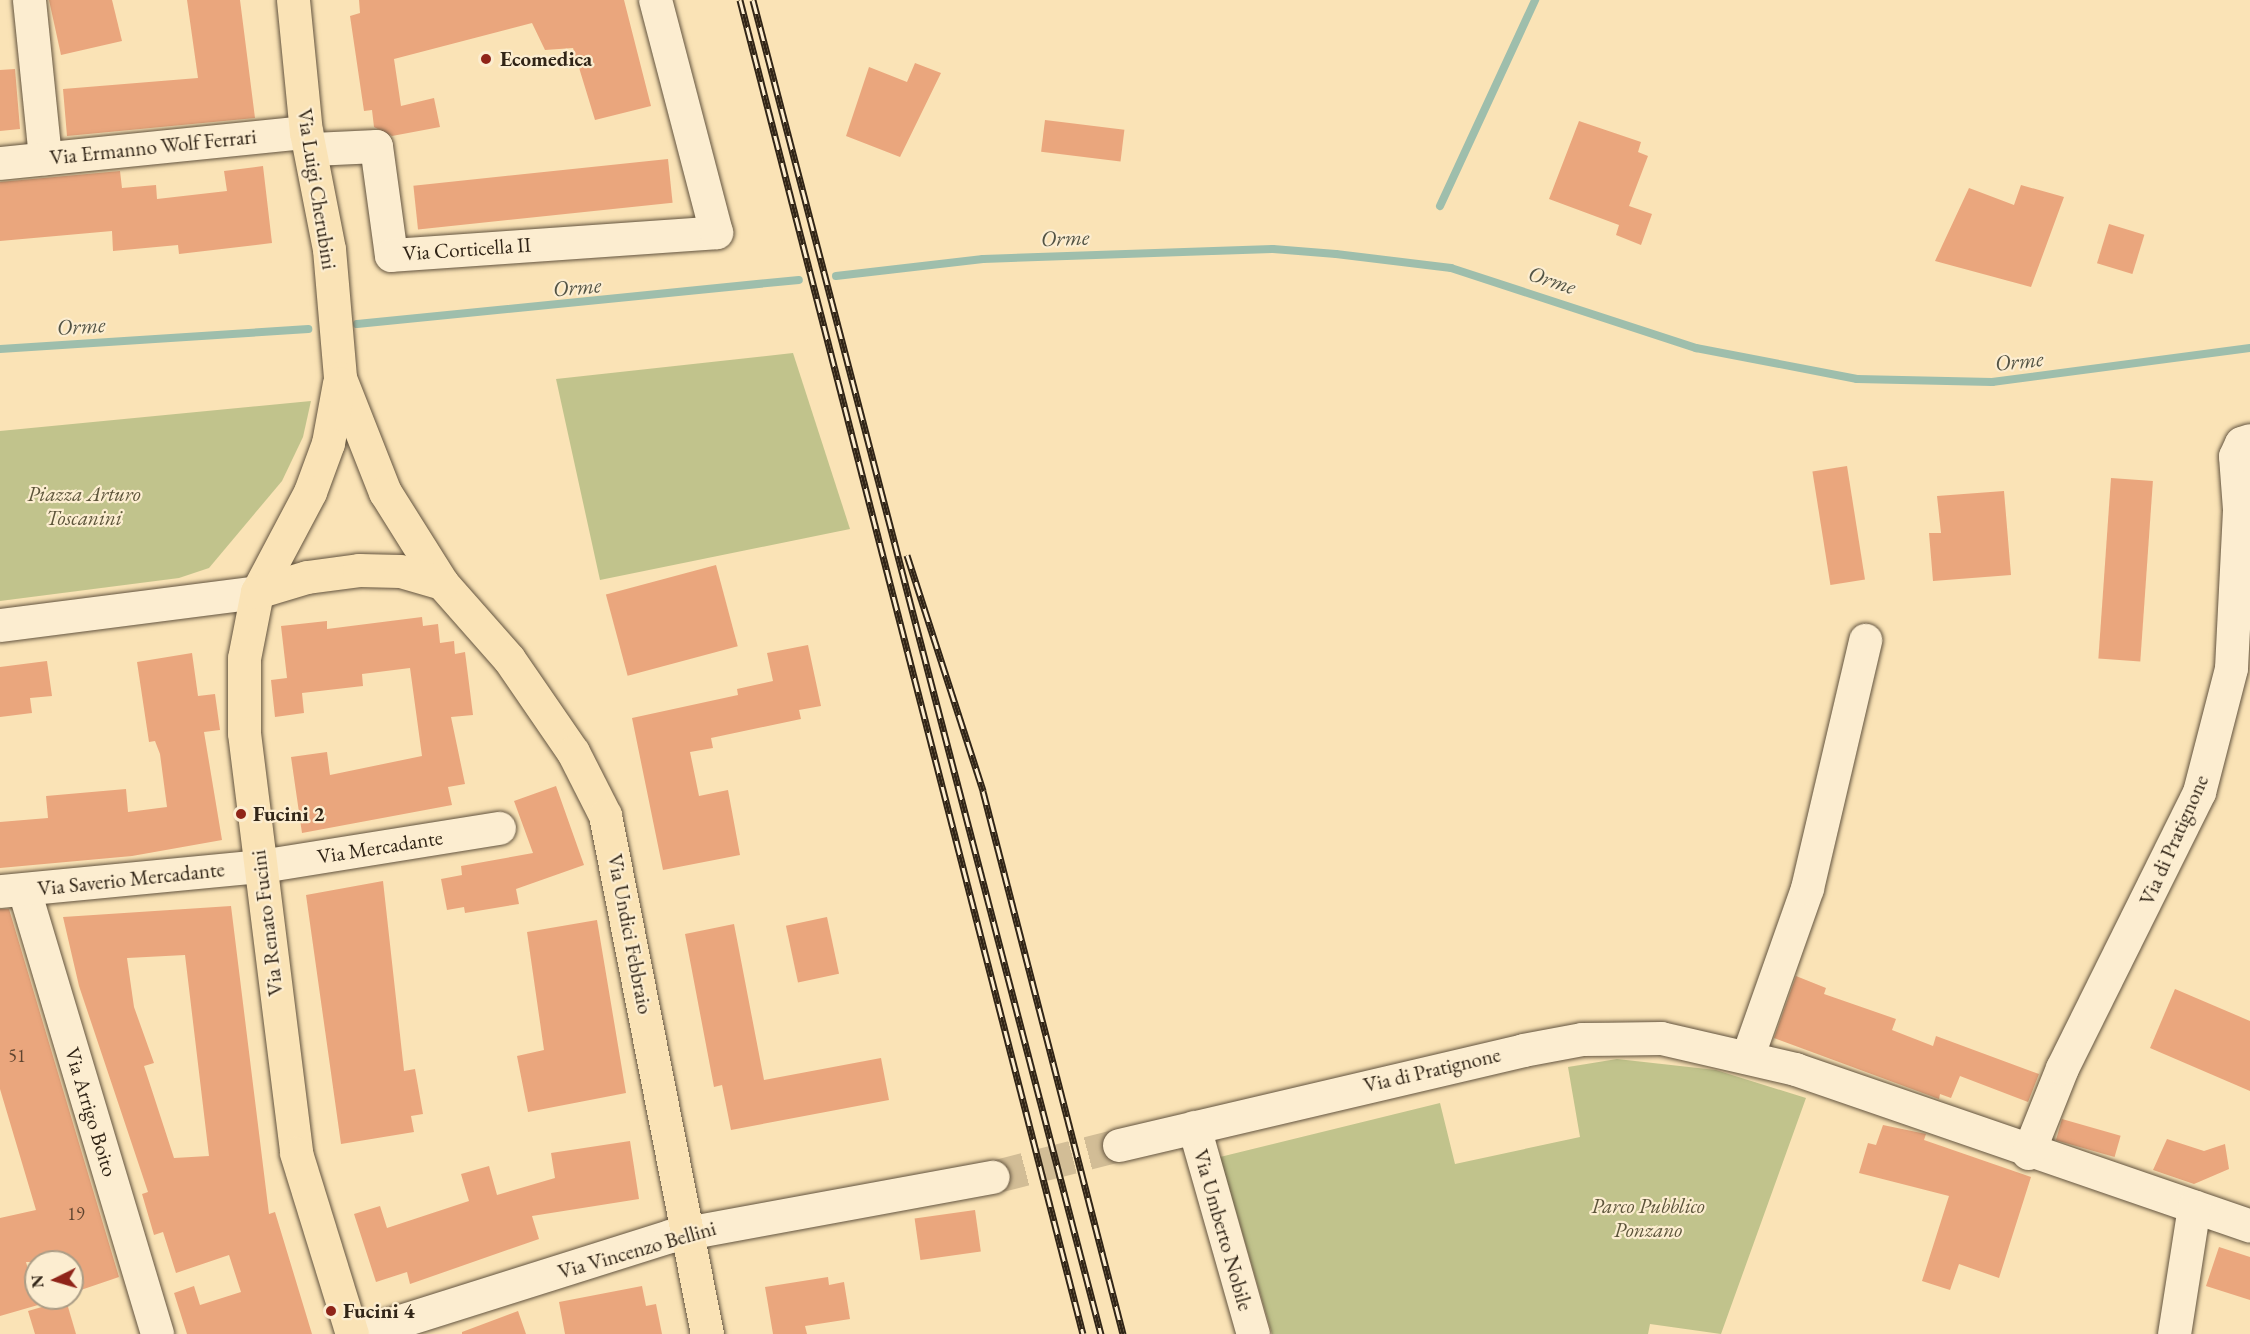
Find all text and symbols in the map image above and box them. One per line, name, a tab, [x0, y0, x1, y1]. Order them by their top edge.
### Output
place label: Ecomedica	[500, 46, 592, 72]
marker: Ecomedica	[477, 50, 495, 68]
street label: Via Luigi Cherubini	[292, 107, 342, 271]
street label: Via Ermanno Wolf Ferrari	[48, 124, 258, 170]
water label: Orme	[1040, 224, 1090, 252]
street label: Via Corticella II	[402, 232, 532, 266]
water label: Orme	[1525, 260, 1579, 300]
water label: Orme	[552, 272, 602, 302]
water label: Orme	[56, 311, 106, 341]
water label: Orme	[1994, 345, 2044, 377]
park label: Piazza Arturo Toscanini	[27, 481, 141, 531]
street label: Via di Pratignone	[2134, 771, 2214, 909]
place label: Fucini 2	[253, 801, 325, 827]
marker: Fucini 2	[234, 807, 248, 821]
street label: Via Mercadante	[316, 825, 444, 869]
street label: Via Renato Fucini	[246, 849, 288, 997]
street label: Via Undici Febbraio	[602, 852, 658, 1016]
street label: Via Saverio Mercadante	[36, 857, 226, 901]
street label: Via di Pratignone	[1361, 1042, 1503, 1098]
street label: Via Arrigo Boito	[59, 1044, 123, 1180]
house number: 51	[8, 1045, 26, 1067]
street label: Via Umberto Nobile	[1188, 1146, 1258, 1314]
park label: Parco Pubblico Ponzano	[1591, 1193, 1705, 1243]
house number: 19	[67, 1203, 85, 1225]
street label: Via Vincenzo Bellini	[555, 1215, 719, 1285]
north arrow	[24, 1250, 84, 1310]
text: N	[27, 1274, 49, 1289]
place label: Fucini 4	[343, 1298, 415, 1324]
marker: Fucini 4	[324, 1304, 338, 1318]

